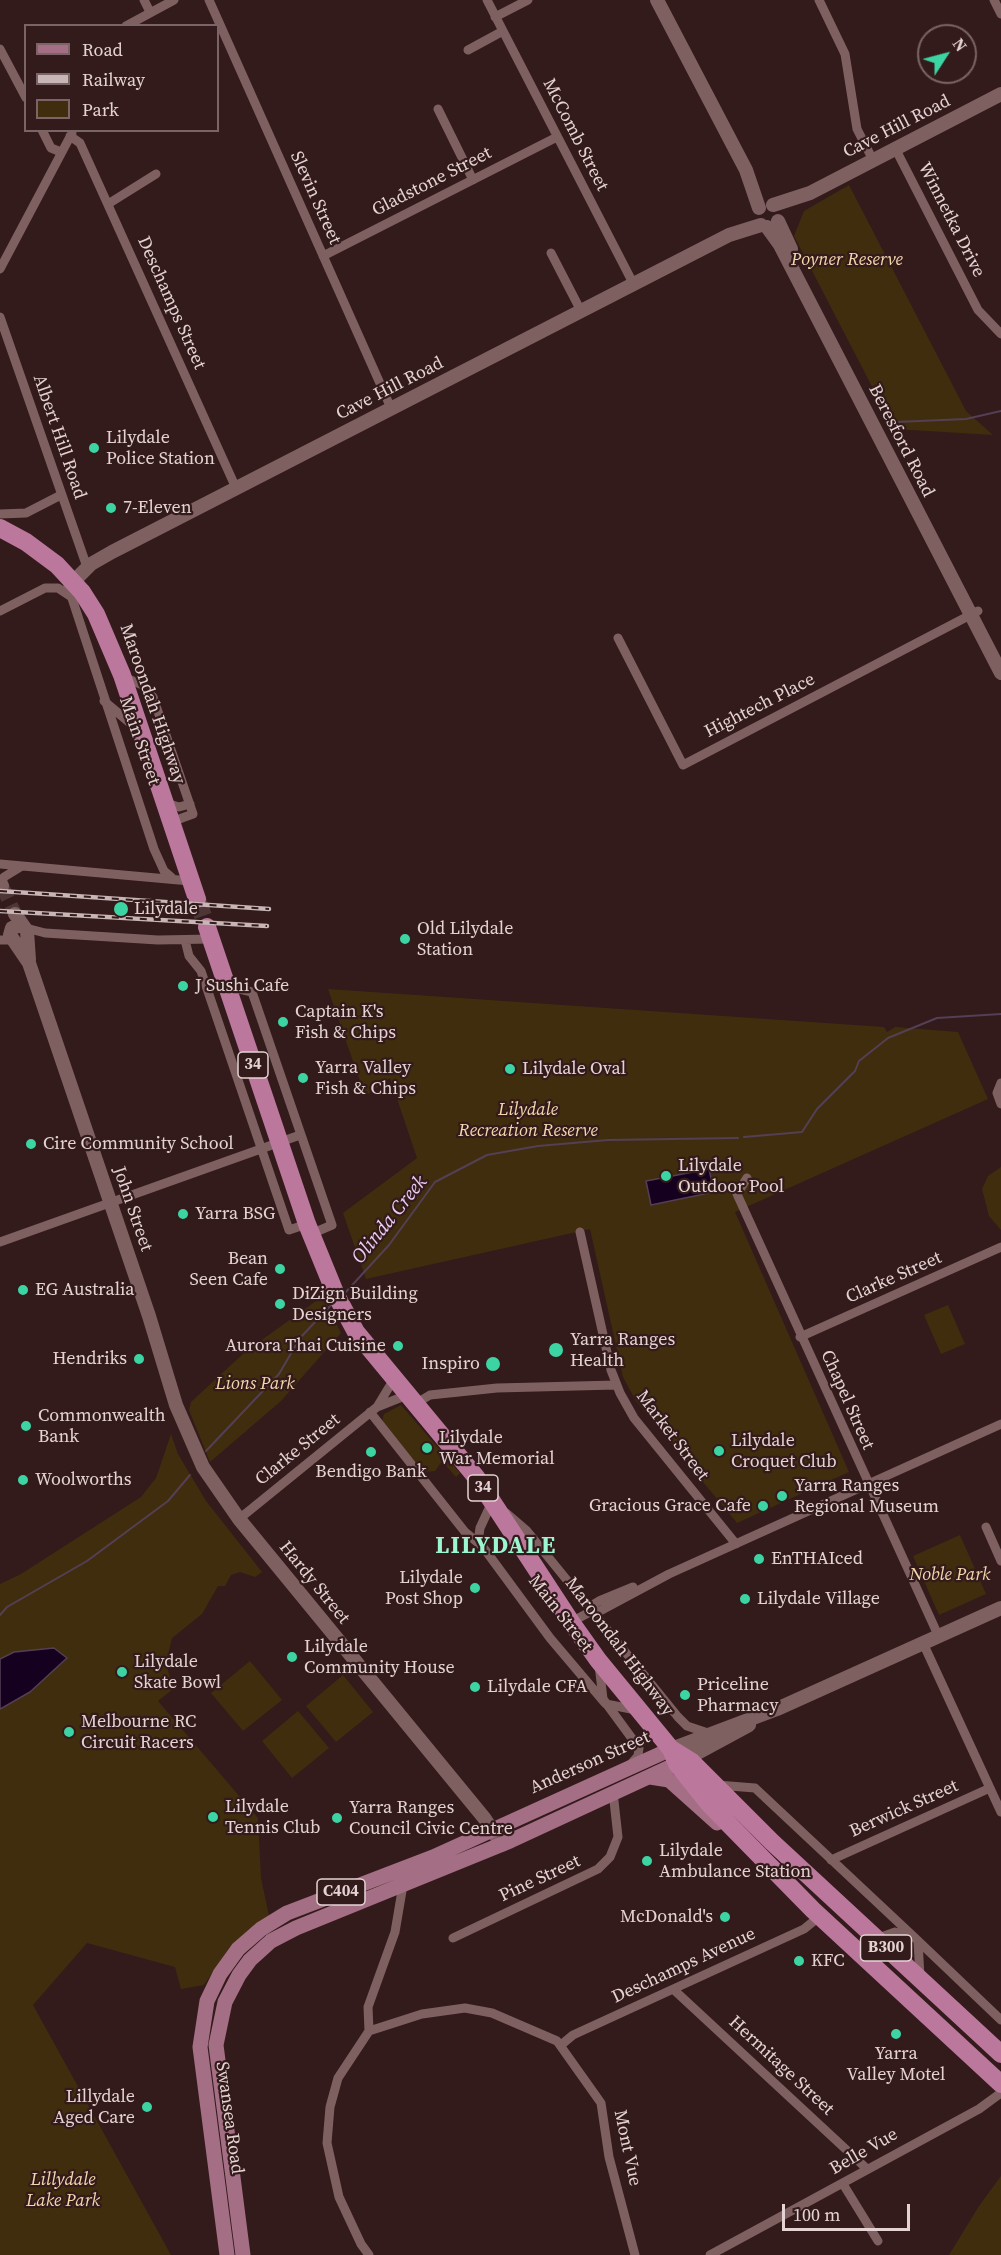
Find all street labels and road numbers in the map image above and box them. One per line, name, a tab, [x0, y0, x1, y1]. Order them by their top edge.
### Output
street label: McComb Street	[537, 75, 613, 195]
street label: Cave Hill Road	[840, 91, 954, 163]
street label: Gladstone Street	[369, 143, 495, 221]
street label: Slevin Street	[285, 148, 345, 248]
street label: Winnetka Drive	[913, 159, 989, 281]
street label: Deschamps Street	[132, 233, 210, 373]
street label: Cave Hill Road	[333, 353, 447, 425]
street label: Albert Hill Road	[28, 372, 90, 502]
street label: Beresford Road	[863, 381, 939, 501]
street label: Maroondah Highway	[114, 621, 190, 787]
street label: Hightech Place	[701, 669, 819, 743]
street label: Main Street	[114, 694, 164, 788]
road number: 34	[238, 1052, 268, 1078]
street label: John Street	[107, 1164, 157, 1254]
street label: Clarke Street	[843, 1247, 945, 1309]
street label: Chapel Street	[815, 1347, 879, 1453]
street label: Market Street	[631, 1387, 713, 1485]
street label: Clarke Street	[251, 1409, 345, 1491]
road number: 34	[468, 1475, 498, 1501]
street label: Hardy Street	[274, 1537, 354, 1629]
street label: Main Street	[523, 1571, 597, 1657]
street label: Maroondah Highway	[560, 1573, 678, 1721]
street label: Anderson Street	[527, 1727, 653, 1799]
street label: Berwick Street	[846, 1775, 962, 1843]
street label: Pine Street	[496, 1851, 584, 1907]
road number: C404	[317, 1879, 365, 1905]
street label: Deschamps Avenue	[609, 1923, 759, 2009]
road number: B300	[860, 1935, 912, 1961]
street label: Hermitage Street	[724, 2012, 838, 2120]
street label: Swansea Road	[210, 2060, 248, 2176]
street label: Mont Vue	[608, 2108, 646, 2188]
street label: Belle Vue	[826, 2124, 902, 2180]

